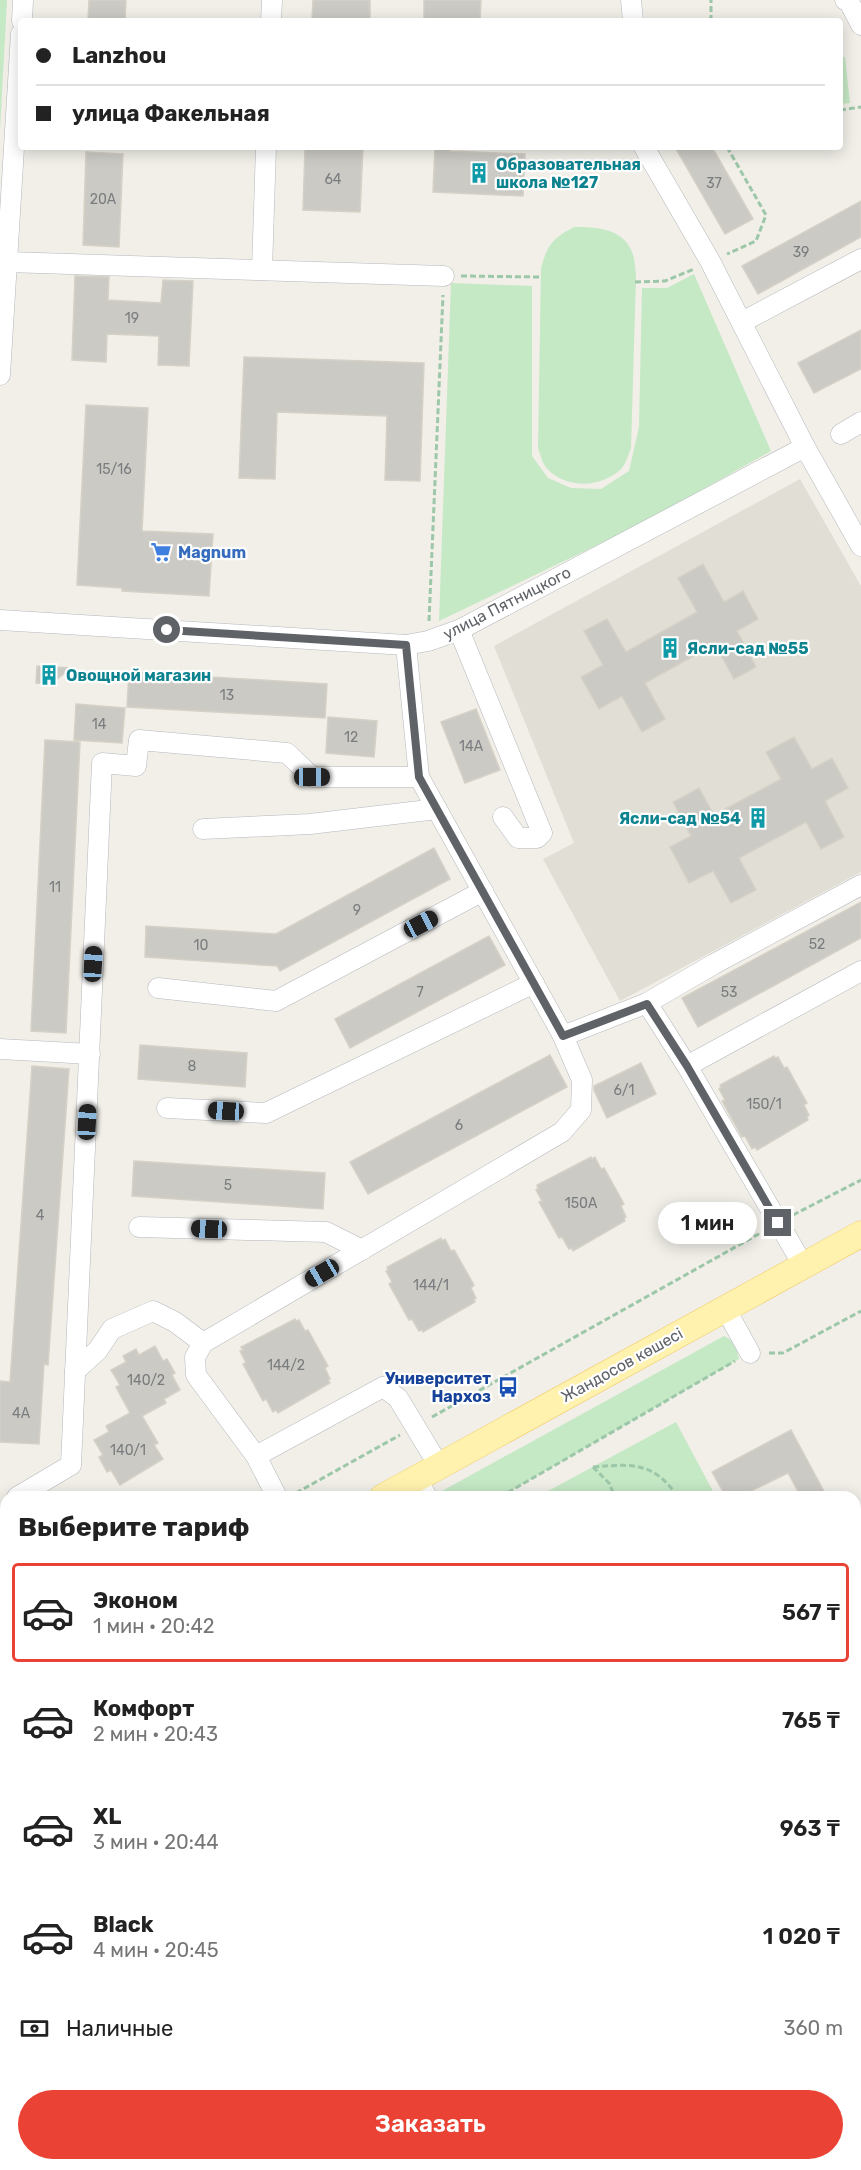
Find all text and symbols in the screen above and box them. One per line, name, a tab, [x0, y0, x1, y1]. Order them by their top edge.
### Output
text: Lanzhou	[72, 42, 166, 69]
text: улица Факельная	[72, 100, 270, 127]
place label: Образовательная школа №127	[496, 155, 641, 192]
building icon: Образовательная школа №127	[467, 161, 491, 185]
house number: 64	[324, 171, 342, 188]
house number: 37	[706, 175, 722, 192]
house number: 20А	[90, 191, 117, 208]
house number: 39	[793, 244, 809, 261]
house number: 19	[125, 310, 139, 327]
house number: 15/16	[96, 461, 132, 478]
supermarket icon: Magnum	[149, 540, 173, 564]
place label: Magnum	[178, 543, 246, 562]
street label: улица Пятницкого	[440, 563, 574, 643]
route start	[153, 616, 180, 643]
building icon: Ясли-сад №55	[658, 636, 682, 660]
place label: Ясли-сад №55	[687, 639, 809, 658]
building icon: Овощной магазин	[37, 663, 61, 687]
place label: Овощной магазин	[66, 666, 211, 685]
house number: 13	[220, 687, 234, 704]
house number: 14	[92, 716, 107, 733]
house number: 12	[344, 729, 358, 746]
house number: 14А	[459, 738, 484, 755]
car	[294, 768, 330, 786]
building icon: Ясли-сад №54	[746, 806, 770, 830]
place label: Ясли-сад №54	[619, 809, 741, 828]
house number: 11	[49, 879, 61, 896]
house number: 9	[353, 902, 361, 919]
car	[401, 908, 441, 940]
house number: 52	[809, 936, 825, 953]
house number: 10	[194, 937, 209, 954]
car	[83, 946, 103, 982]
house number: 7	[416, 984, 424, 1001]
house number: 53	[721, 984, 737, 1001]
house number: 8	[188, 1058, 197, 1075]
house number: 6/1	[613, 1082, 635, 1099]
house number: 150/1	[746, 1096, 782, 1113]
car	[208, 1101, 244, 1121]
car	[77, 1104, 97, 1140]
house number: 6	[455, 1117, 463, 1134]
house number: 5	[224, 1177, 232, 1194]
house number: 150A	[565, 1195, 598, 1212]
callout: 1 мин	[658, 1202, 757, 1244]
house number: 4	[36, 1207, 45, 1224]
route end	[764, 1209, 791, 1236]
text: 1 мин	[681, 1211, 734, 1235]
car	[191, 1219, 227, 1239]
car	[302, 1256, 342, 1290]
house number: 144/1	[413, 1277, 449, 1294]
street label: Жандосов көшесі	[558, 1324, 686, 1406]
house number: 144/2	[267, 1357, 305, 1374]
place label: Университет Нархоз	[385, 1369, 491, 1406]
house number: 140/2	[127, 1372, 165, 1389]
bus stop icon: Университет Нархоз	[496, 1375, 520, 1399]
house number: 4А	[12, 1405, 31, 1422]
house number: 140/1	[110, 1442, 146, 1459]
text: Выберите тариф	[18, 1511, 249, 1543]
icon: car	[21, 1586, 75, 1640]
text: Эконом	[93, 1587, 178, 1614]
text: 567 ₸	[782, 1599, 840, 1626]
text: 1 мин · 20:42	[93, 1614, 215, 1638]
icon: car	[21, 1694, 75, 1748]
text: Комфорт	[93, 1695, 194, 1722]
text: 765 ₸	[782, 1707, 840, 1734]
text: 2 мин · 20:43	[93, 1722, 218, 1746]
icon: car	[21, 1802, 75, 1856]
text: XL	[93, 1803, 121, 1830]
text: 963 ₸	[780, 1815, 840, 1842]
text: 3 мин · 20:44	[93, 1830, 219, 1854]
icon: car	[21, 1910, 75, 1964]
text: Black	[93, 1911, 154, 1938]
text: 1 020 ₸	[763, 1923, 840, 1950]
text: 4 мин · 20:45	[93, 1938, 219, 1962]
icon: cash	[18, 2012, 51, 2045]
text: Наличные	[66, 2015, 173, 2042]
text: 360 m	[784, 2016, 843, 2040]
button: Заказать	[18, 2090, 843, 2159]

